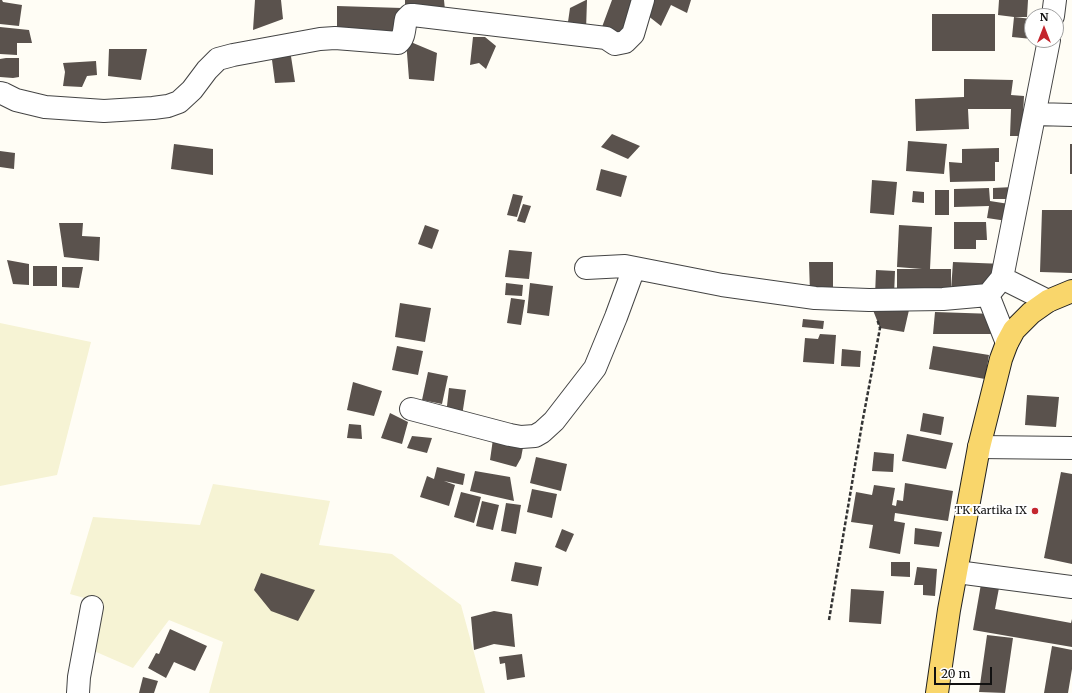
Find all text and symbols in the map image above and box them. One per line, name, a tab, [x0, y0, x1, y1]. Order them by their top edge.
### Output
north arrow	[1024, 8, 1064, 48]
text: N	[1040, 10, 1048, 24]
place label: TK Kartika IX	[955, 504, 1027, 518]
marker: TK Kartika IX	[1030, 506, 1040, 516]
scale bar	[936, 659, 994, 685]
text: 20 m	[941, 666, 970, 681]

